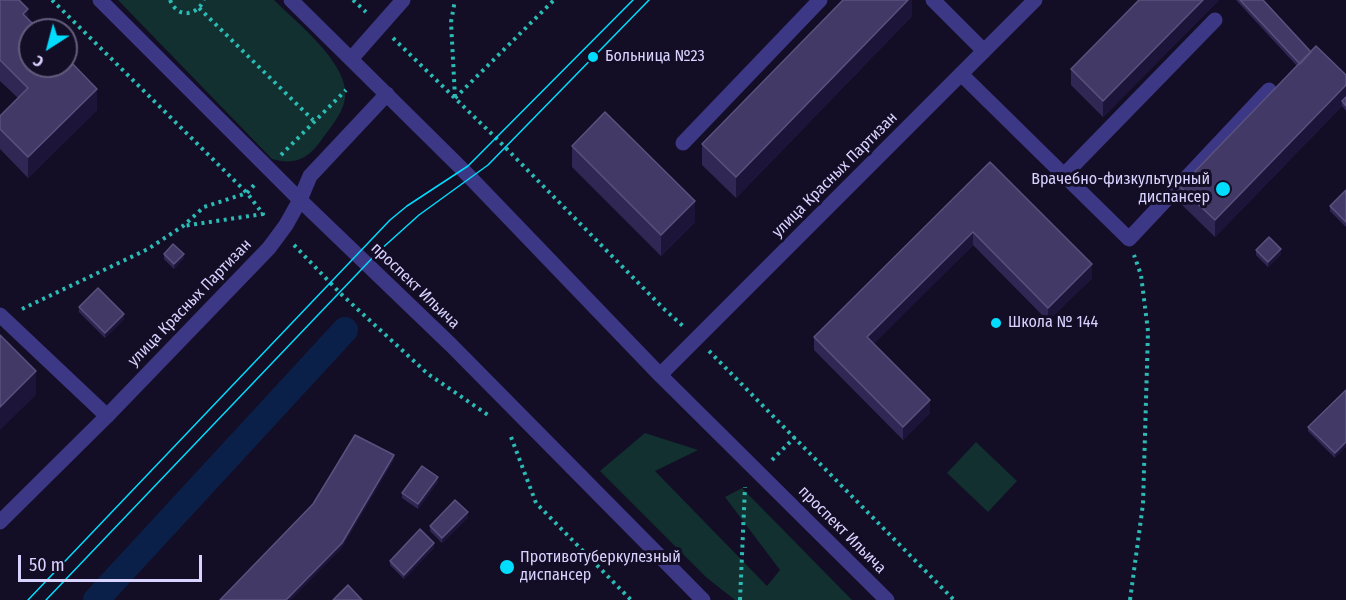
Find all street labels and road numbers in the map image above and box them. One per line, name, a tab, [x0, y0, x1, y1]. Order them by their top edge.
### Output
street label: улица Красных Партизан	[768, 108, 902, 242]
street label: улица Красных Партизан	[124, 235, 256, 371]
street label: проспект Ильича	[367, 239, 463, 333]
street label: проспект Ильича	[794, 482, 890, 578]

